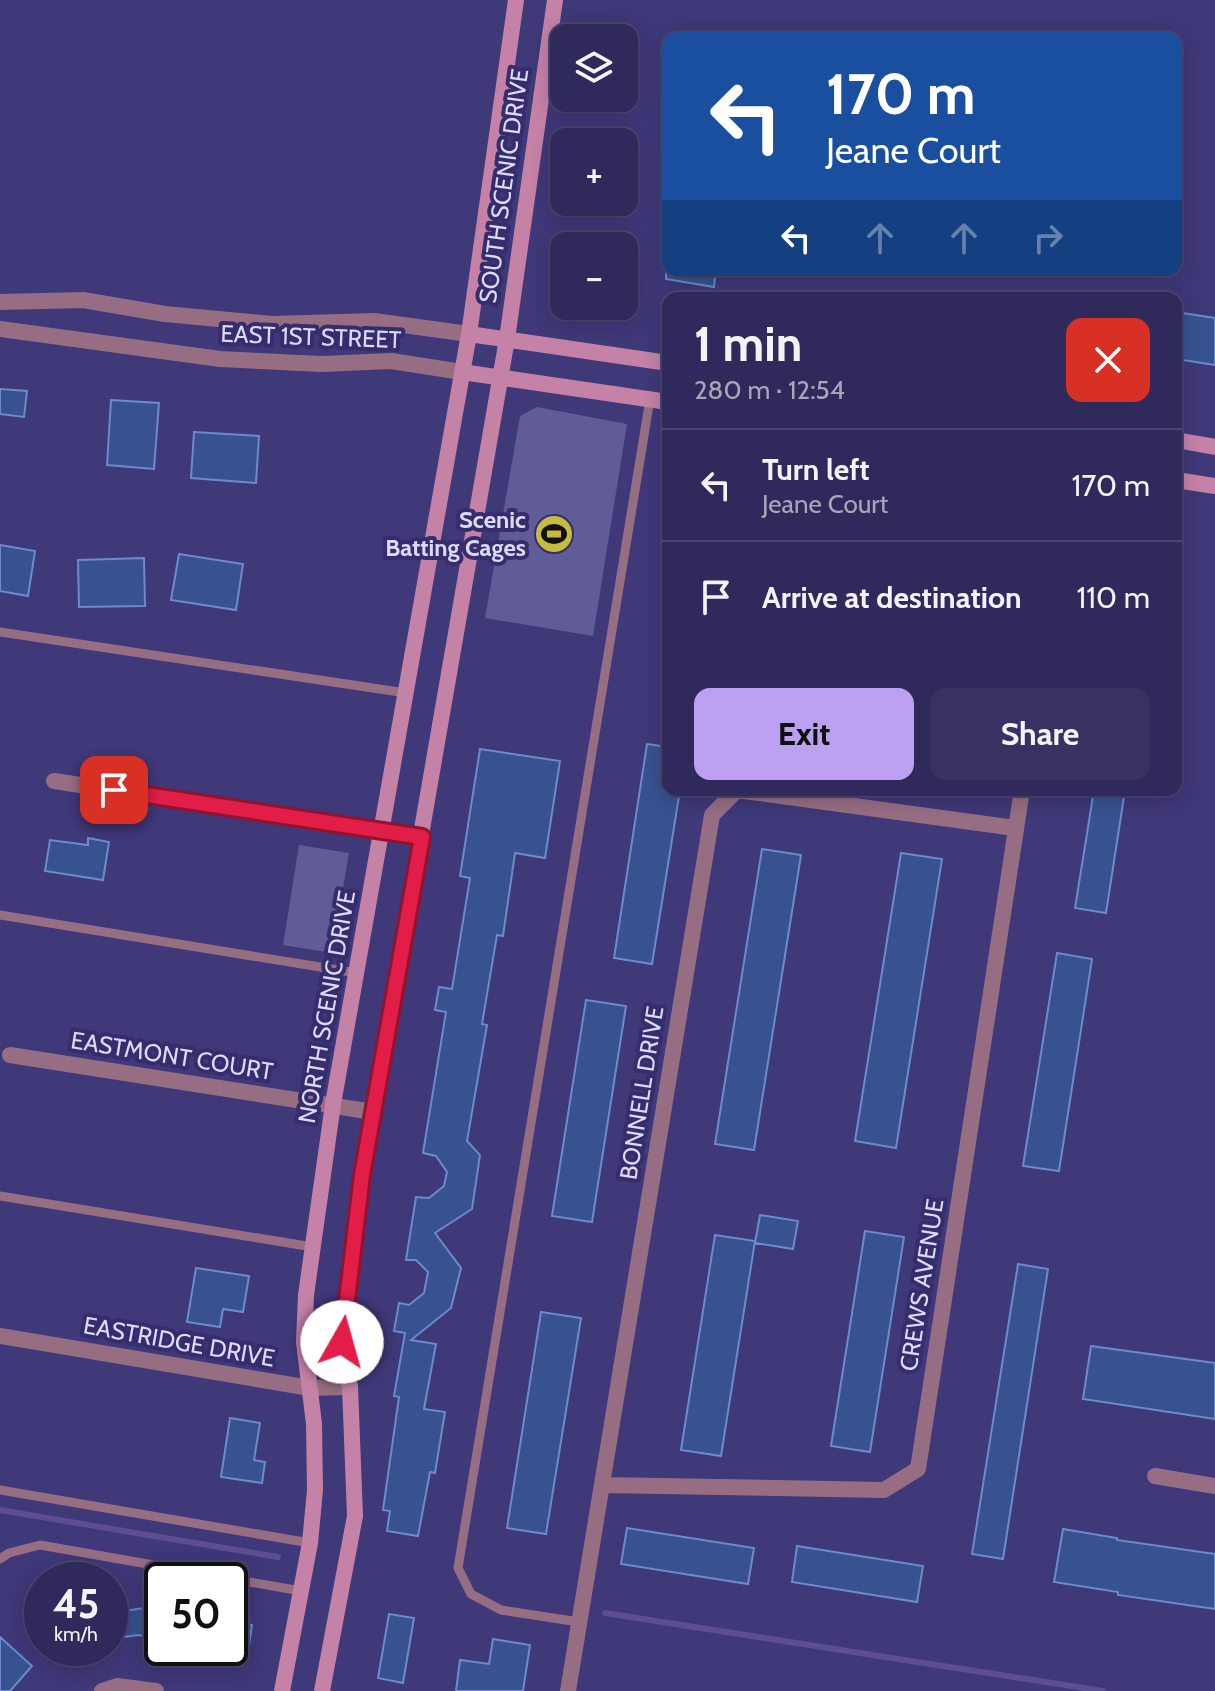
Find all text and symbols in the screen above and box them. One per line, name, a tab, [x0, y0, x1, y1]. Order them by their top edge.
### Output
map controls	[550, 24, 638, 320]
button: layers	[550, 24, 638, 112]
text: 170 m	[826, 60, 976, 128]
icon: left	[694, 64, 798, 168]
street label: SOUTH SCENIC DRIVE	[473, 67, 534, 305]
button: +	[550, 128, 638, 216]
text: Jeane Court	[826, 128, 1001, 172]
icon: left	[774, 216, 818, 260]
icon: ahead	[858, 216, 902, 260]
icon: ahead	[942, 216, 986, 260]
icon: right	[1026, 216, 1070, 260]
button: −	[550, 232, 638, 320]
text: 1 min	[694, 315, 802, 373]
button: close	[1066, 318, 1150, 402]
street label: EAST 1ST STREET	[220, 319, 402, 354]
text: 280 m · 12:54	[694, 374, 845, 406]
text: Turn left	[762, 451, 870, 488]
icon: left	[694, 463, 738, 507]
text: 170 m	[1071, 467, 1150, 504]
text: Jeane Court	[762, 488, 888, 520]
place label: Scenic Batting Cages	[385, 505, 526, 562]
sports icon: Scenic Batting Cages	[533, 513, 575, 555]
icon: arrive	[694, 575, 738, 619]
text: Arrive at destination	[762, 579, 1022, 616]
text: 110 m	[1076, 579, 1150, 616]
button: Exit	[694, 688, 914, 780]
button: Share	[930, 688, 1150, 780]
pin	[80, 756, 148, 824]
icon: arrive	[92, 768, 136, 812]
street label: NORTH SCENIC DRIVE	[292, 888, 361, 1126]
street label: BONNELL DRIVE	[613, 1004, 670, 1182]
street label: EASTMONT COURT	[69, 1025, 276, 1086]
street label: CREWS AVENUE	[894, 1197, 949, 1373]
position arrow	[300, 1300, 384, 1384]
street label: EASTRIDGE DRIVE	[81, 1310, 277, 1373]
speed limit sign: 50	[144, 1562, 248, 1666]
text: 45	[53, 1579, 99, 1628]
text: km/h	[54, 1622, 98, 1646]

